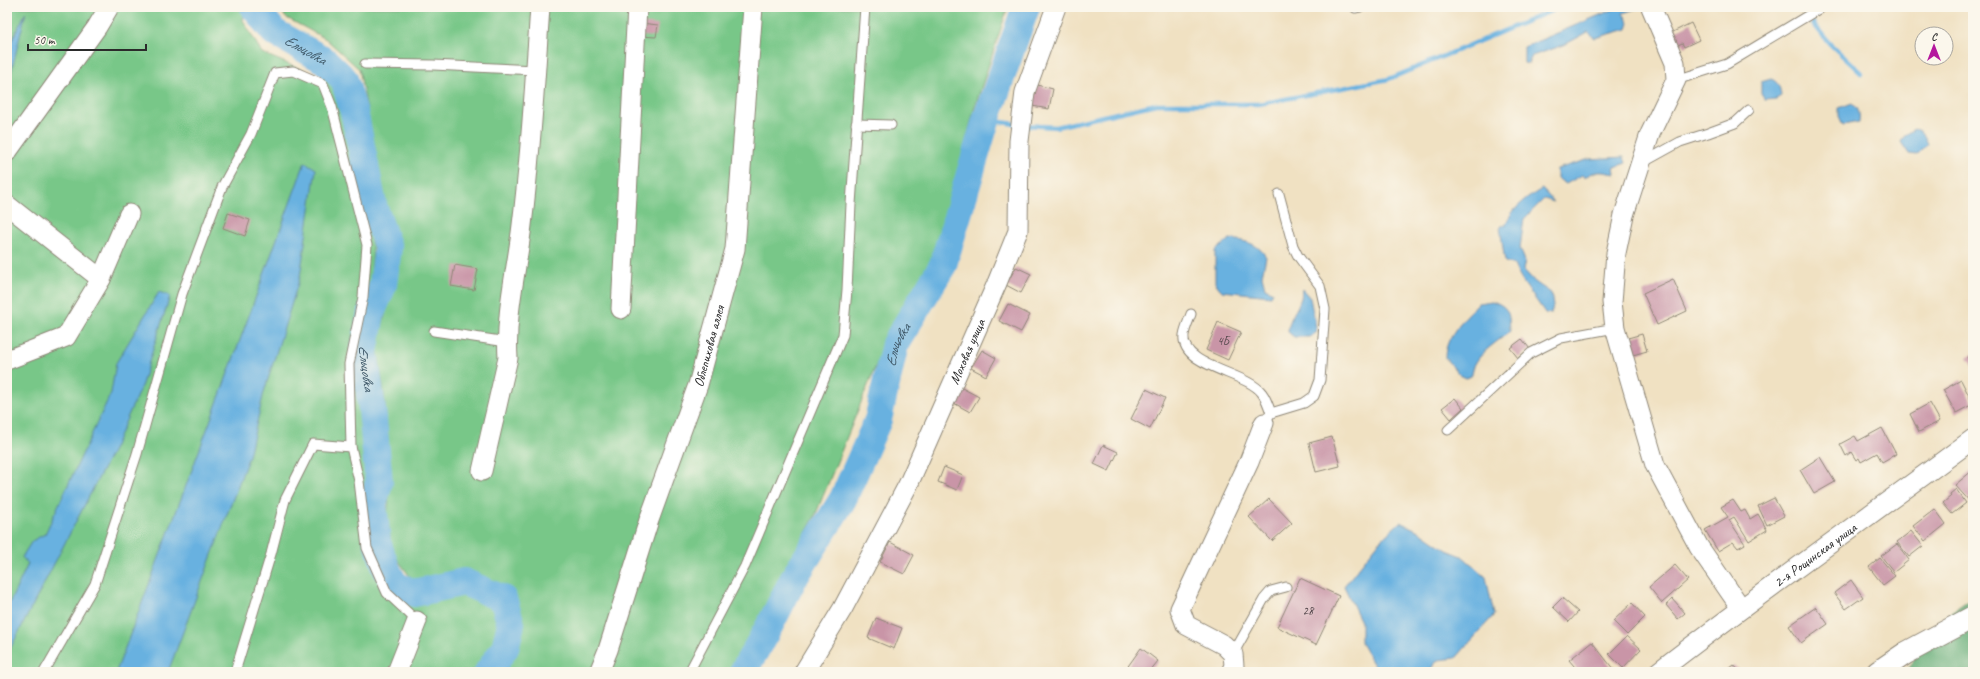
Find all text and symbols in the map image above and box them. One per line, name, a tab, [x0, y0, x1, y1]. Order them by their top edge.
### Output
scale bar	[28, 26, 146, 52]
north arrow	[1914, 26, 1954, 66]
text: С	[1931, 29, 1938, 43]
water label: Ельцовка	[281, 30, 331, 70]
text: 50 m	[34, 32, 56, 48]
street label: Облепиховая аллея	[689, 302, 728, 389]
street label: Моховая улица	[945, 316, 989, 387]
water label: Ельцовка	[881, 318, 916, 368]
house number: 4Б	[1217, 333, 1231, 349]
water label: Ельцовка	[354, 345, 379, 394]
street label: 2-я Рощинская улица	[1770, 518, 1861, 591]
house number: 28	[1303, 603, 1315, 619]

